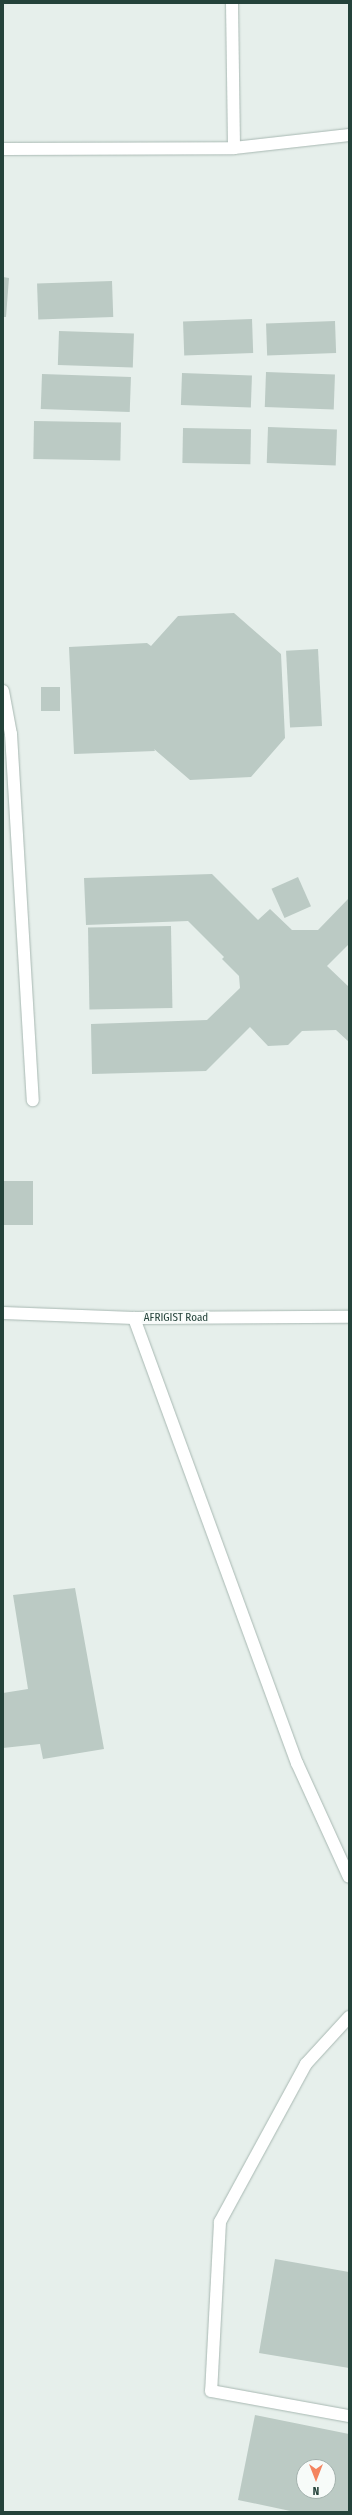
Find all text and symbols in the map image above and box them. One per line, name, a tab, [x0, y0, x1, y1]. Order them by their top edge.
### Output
street label: AFRIGIST Road	[144, 1311, 208, 1325]
north arrow	[296, 2459, 336, 2499]
text: N	[313, 2484, 319, 2497]

